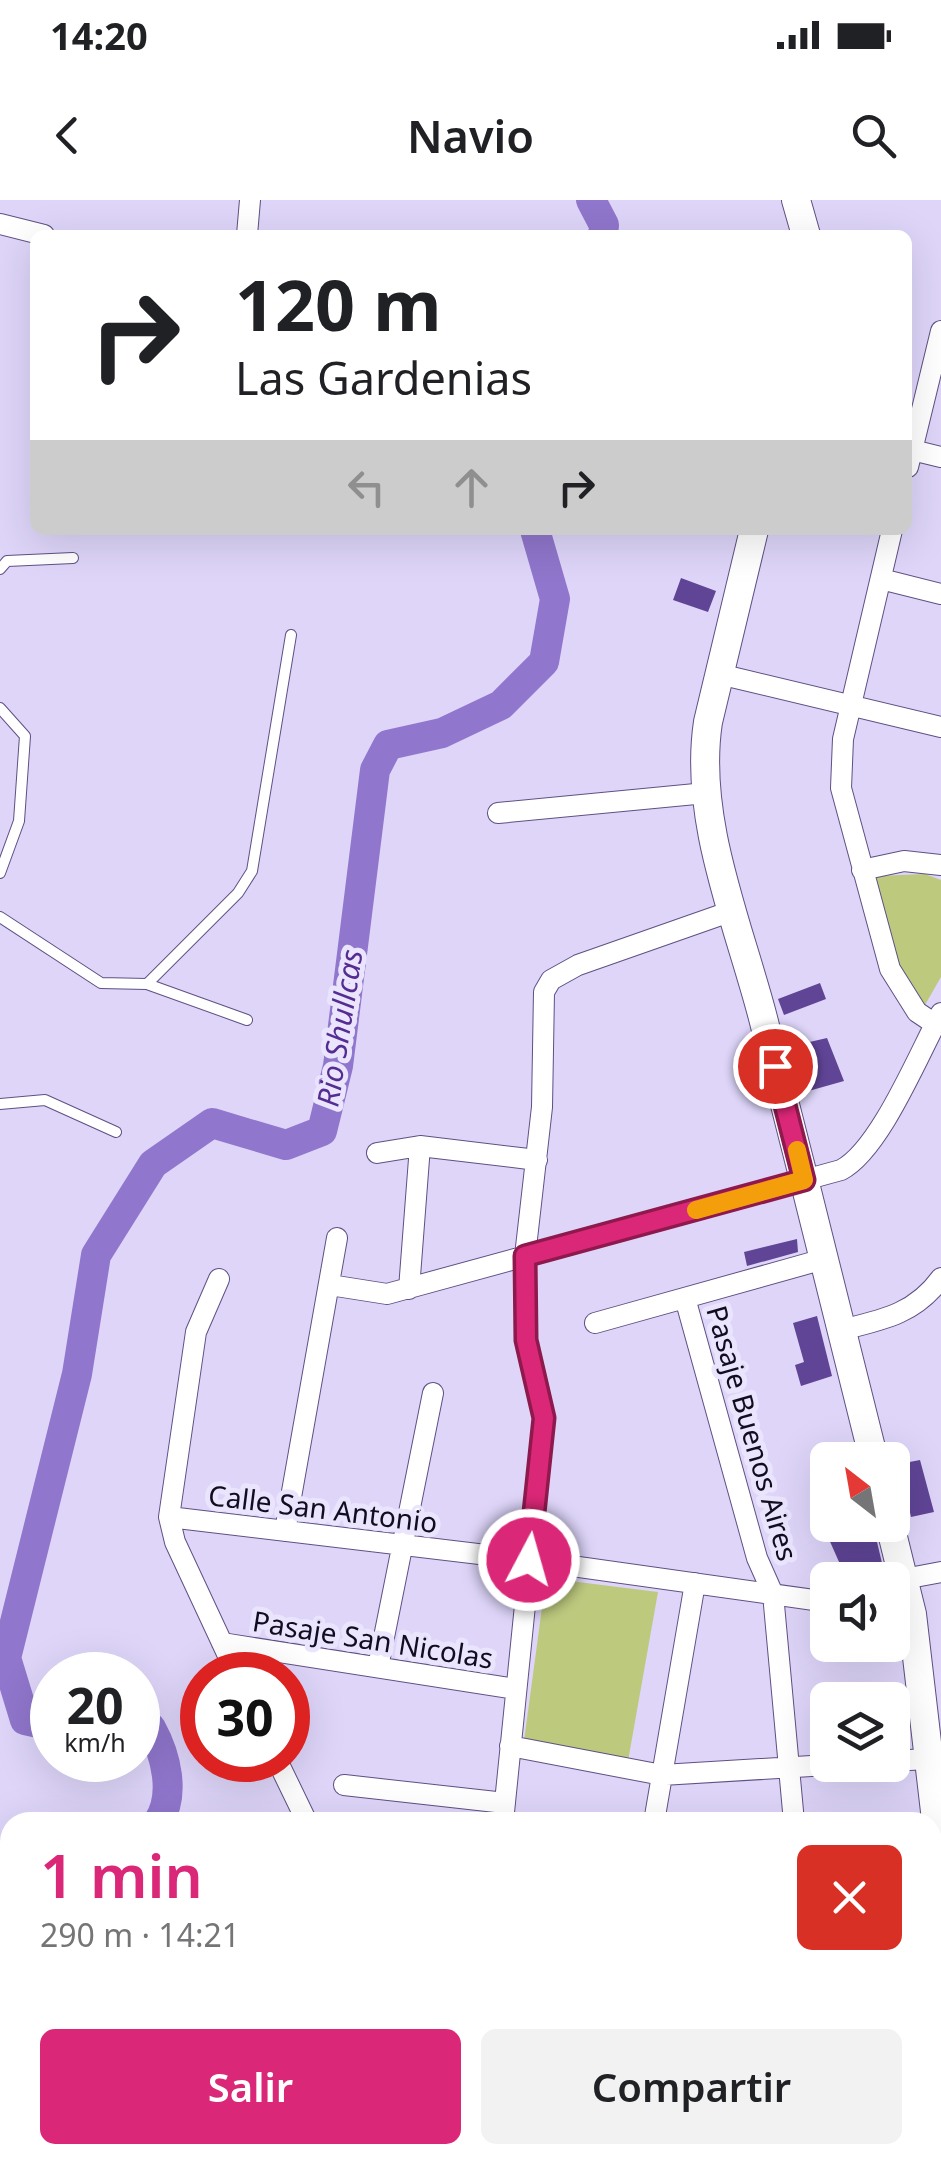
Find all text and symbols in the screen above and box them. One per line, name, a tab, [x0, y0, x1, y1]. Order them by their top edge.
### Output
text: 14:20	[50, 9, 148, 61]
text: Navio	[407, 105, 534, 166]
icon: back	[40, 108, 95, 163]
icon: search	[846, 108, 901, 163]
text: 120 m	[235, 256, 442, 352]
icon: right	[70, 270, 200, 400]
text: Las Gardenias	[235, 347, 532, 408]
icon: left	[339, 460, 394, 515]
icon: ahead	[444, 460, 499, 515]
icon: right	[549, 460, 604, 515]
water label: Rio Shullcas	[306, 946, 372, 1110]
pin	[733, 1024, 818, 1109]
icon: arrive	[748, 1039, 803, 1094]
street label: Pasaje Buenos Aires	[698, 1301, 808, 1565]
north arrow	[810, 1442, 910, 1542]
map controls	[810, 1442, 910, 1782]
street label: Calle San Antonio	[206, 1475, 440, 1541]
position arrow	[477, 1508, 581, 1612]
button: sound	[810, 1562, 910, 1662]
street label: Pasaje San Nicolas	[250, 1601, 496, 1677]
speed limit sign: 30	[180, 1652, 310, 1782]
text: 20	[66, 1671, 124, 1739]
button: layers	[810, 1682, 910, 1782]
text: km/h	[64, 1725, 126, 1759]
text: 1 min	[40, 1834, 203, 1916]
button: close	[797, 1845, 902, 1950]
text: 290 m · 14:21	[40, 1913, 240, 1956]
button: Salir	[40, 2029, 461, 2144]
button: Compartir	[481, 2029, 902, 2144]

